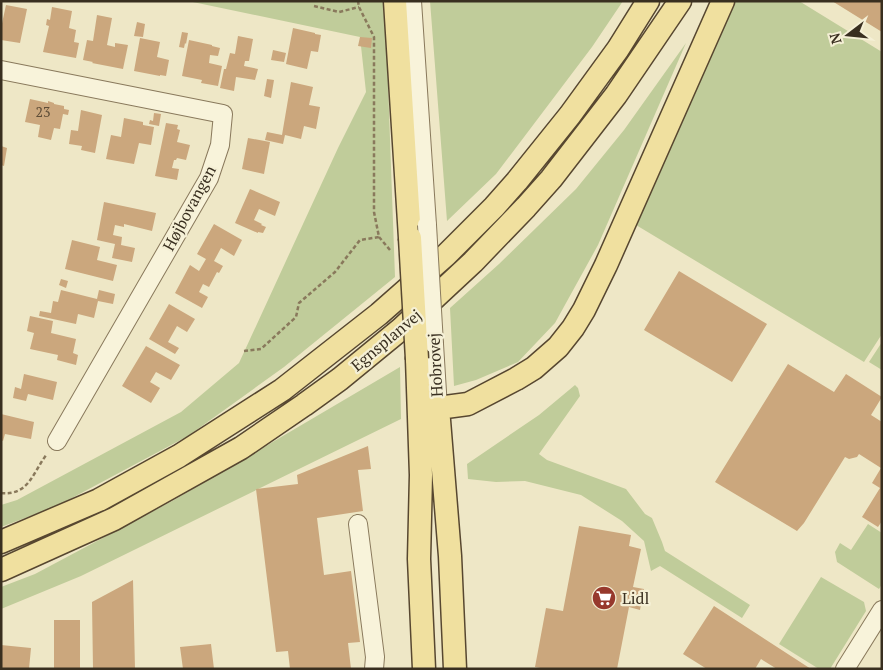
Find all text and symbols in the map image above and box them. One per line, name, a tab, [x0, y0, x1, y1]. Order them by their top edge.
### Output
north arrow	[823, 10, 873, 60]
text: N	[824, 31, 846, 46]
house number: 23	[36, 102, 50, 121]
street label: Højbovangen	[157, 161, 221, 255]
street label: Egnsplanvej	[346, 304, 426, 376]
street label: Hobrovej	[422, 332, 448, 398]
supermarket icon: Lidl	[591, 585, 617, 611]
place label: Lidl	[622, 587, 649, 609]

